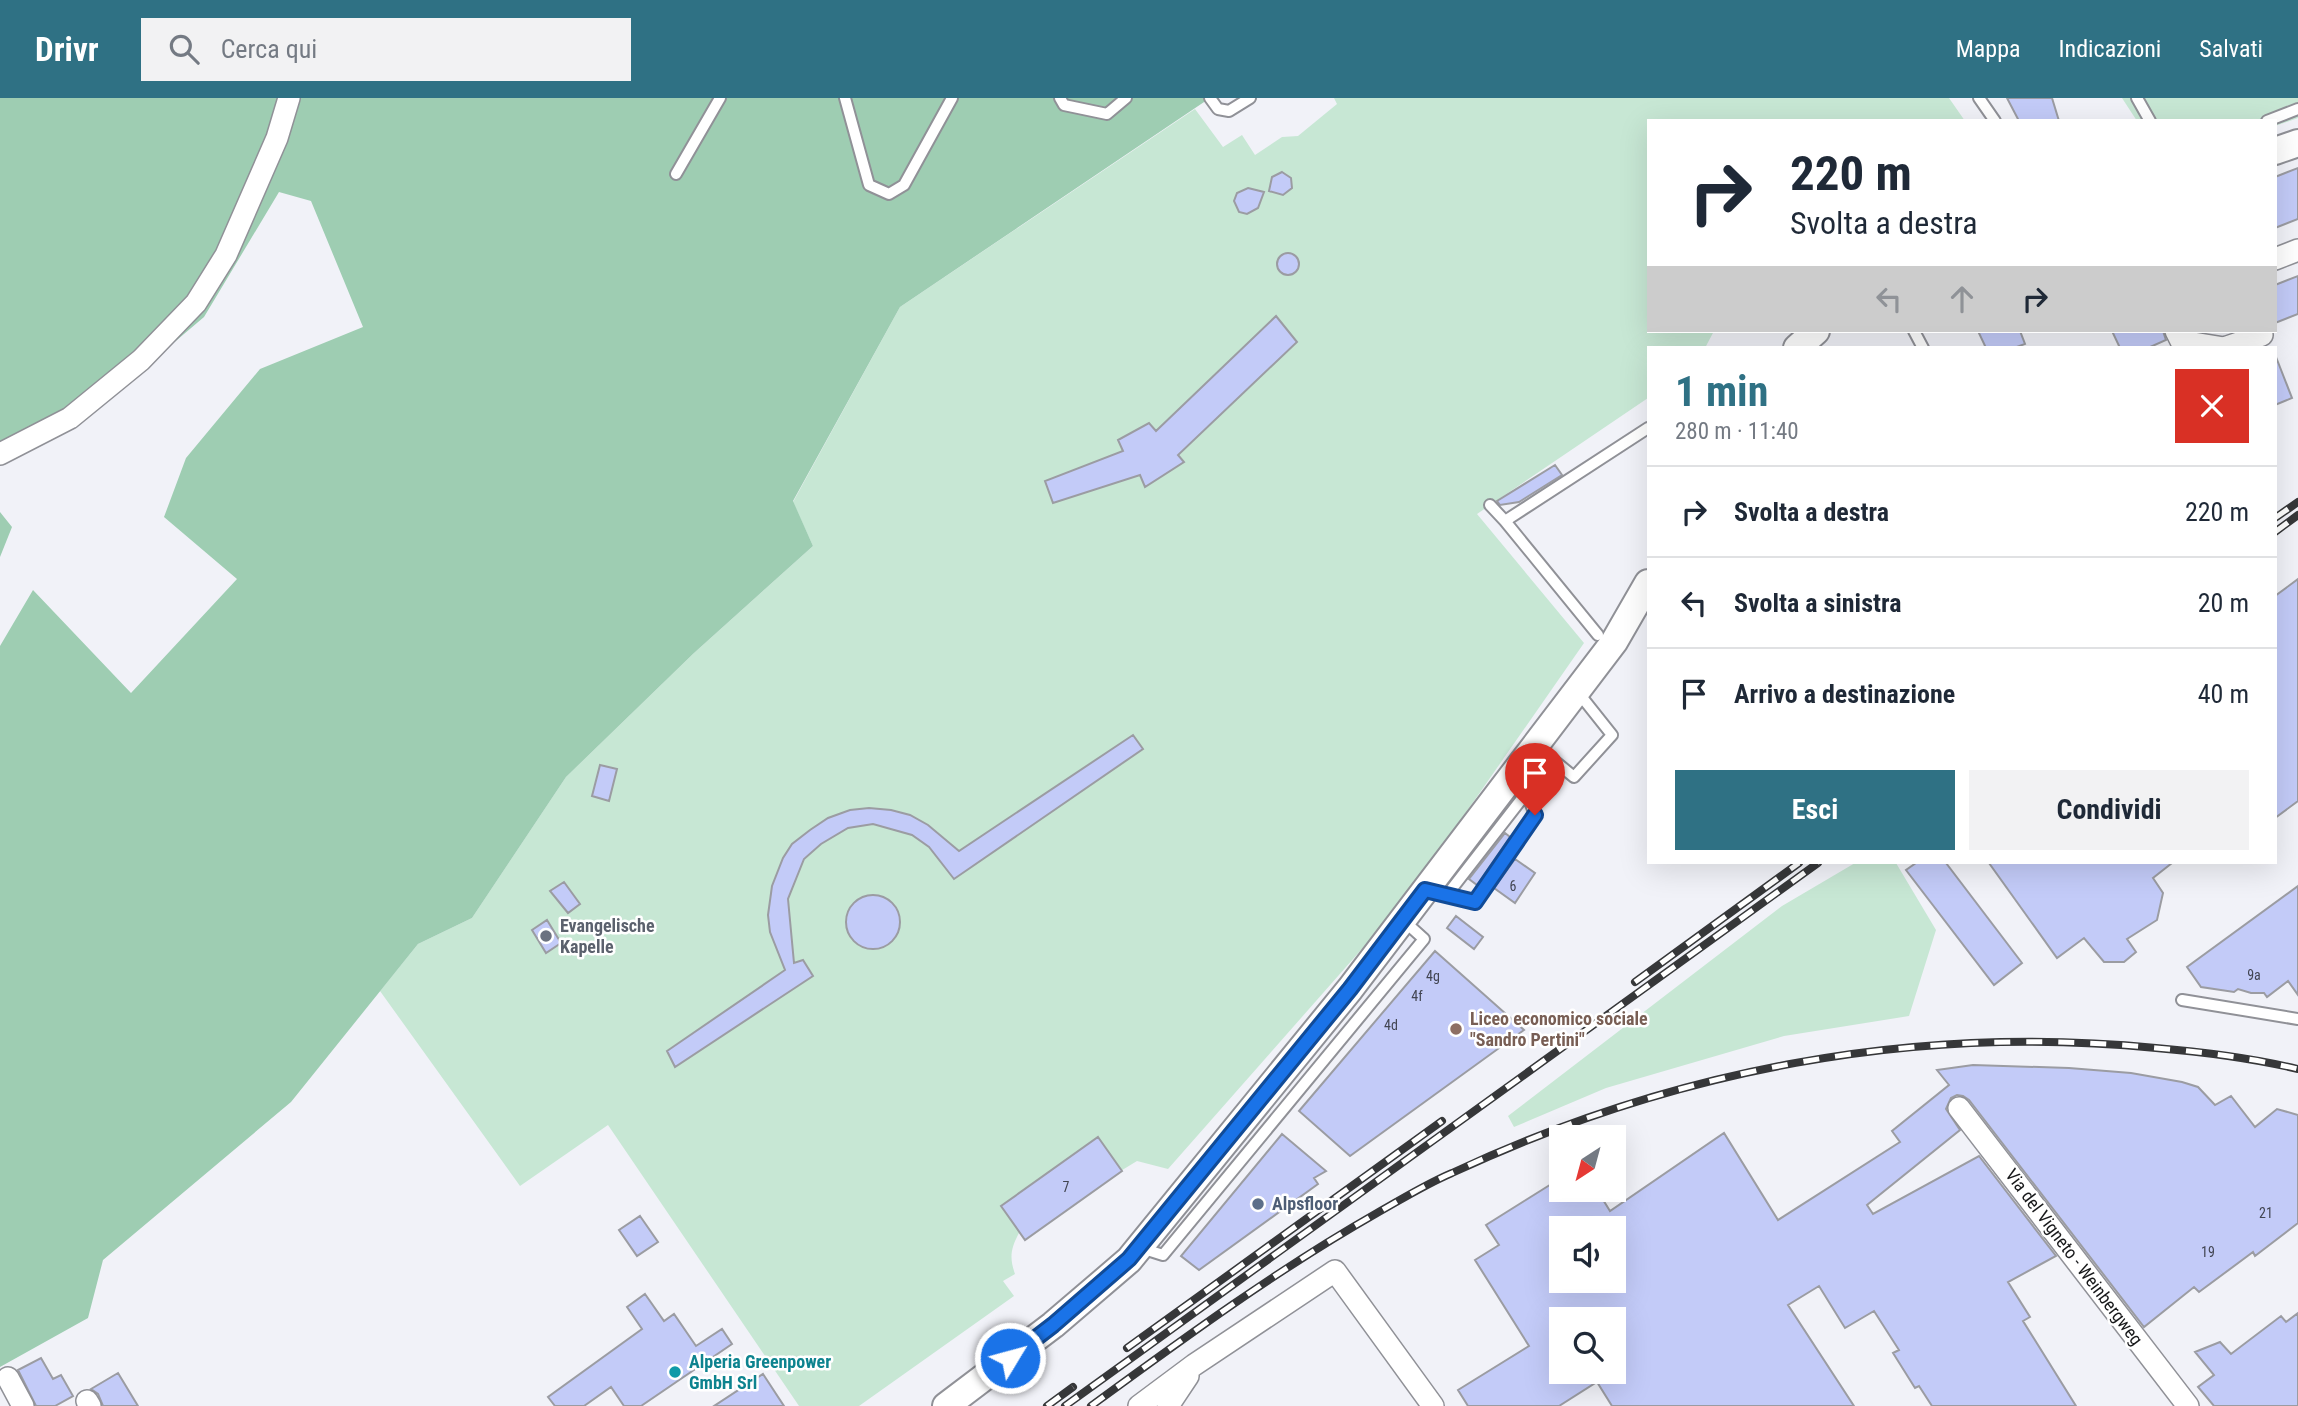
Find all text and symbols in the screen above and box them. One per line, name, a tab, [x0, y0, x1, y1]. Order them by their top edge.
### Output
search box	[141, 18, 631, 81]
text: Drivr	[35, 30, 99, 69]
icon: search	[165, 30, 203, 68]
text: Cerca qui	[221, 34, 317, 64]
text: Mappa	[1956, 35, 2021, 63]
text: Indicazioni	[2059, 35, 2161, 63]
text: Salvati	[2199, 35, 2263, 63]
text: 220 m	[1790, 145, 1912, 202]
icon: right	[1675, 147, 1766, 238]
text: Svolta a destra	[1790, 204, 1978, 242]
icon: left	[1870, 280, 1908, 318]
icon: ahead	[1943, 280, 1981, 318]
icon: right	[2016, 280, 2054, 318]
text: 1 min	[1675, 367, 1768, 416]
button: close	[2175, 369, 2249, 443]
text: 280 m · 11:40	[1675, 418, 1799, 445]
icon: right	[1675, 493, 1713, 531]
text: Svolta a destra	[1734, 497, 1889, 527]
text: 220 m	[2185, 497, 2249, 527]
icon: left	[1675, 584, 1713, 622]
text: Svolta a sinistra	[1734, 588, 1901, 618]
text: 20 m	[2198, 588, 2249, 618]
icon: arrive	[1675, 675, 1713, 713]
text: Arrivo a destinazione	[1734, 679, 1955, 709]
text: 40 m	[2198, 679, 2249, 709]
pin	[1505, 743, 1565, 815]
icon: arrive	[1516, 754, 1554, 792]
button: Esci	[1675, 770, 1955, 850]
button: Condividi	[1969, 770, 2249, 850]
house number: 6	[1510, 878, 1517, 894]
place label: Evangelische Kapelle	[560, 915, 655, 957]
marker: Evangelische Kapelle	[538, 928, 554, 944]
house number: 9a	[2247, 967, 2261, 983]
house number: 4g	[1426, 968, 1440, 984]
house number: 4f	[1411, 988, 1423, 1004]
place label: Liceo economico sociale "Sandro Pertini"	[1470, 1008, 1648, 1050]
house number: 4d	[1384, 1017, 1398, 1033]
marker: Liceo economico sociale "Sandro Pertini"	[1448, 1021, 1464, 1037]
north arrow	[1549, 1125, 1626, 1202]
map controls	[1549, 1125, 1626, 1384]
street label: Via del Vigneto - Weinbergweg	[2001, 1165, 2147, 1349]
house number: 7	[1063, 1179, 1070, 1195]
place label: Alpsfloor	[1272, 1193, 1338, 1214]
marker: Alpsfloor	[1250, 1196, 1266, 1212]
house number: 21	[2259, 1205, 2273, 1221]
button: sound	[1549, 1216, 1626, 1293]
house number: 19	[2201, 1244, 2215, 1260]
button: search	[1549, 1307, 1626, 1384]
position arrow	[973, 1321, 1047, 1395]
place label: Alperia Greenpower GmbH Srl	[689, 1351, 831, 1393]
marker: Alperia Greenpower GmbH Srl	[667, 1364, 683, 1380]

